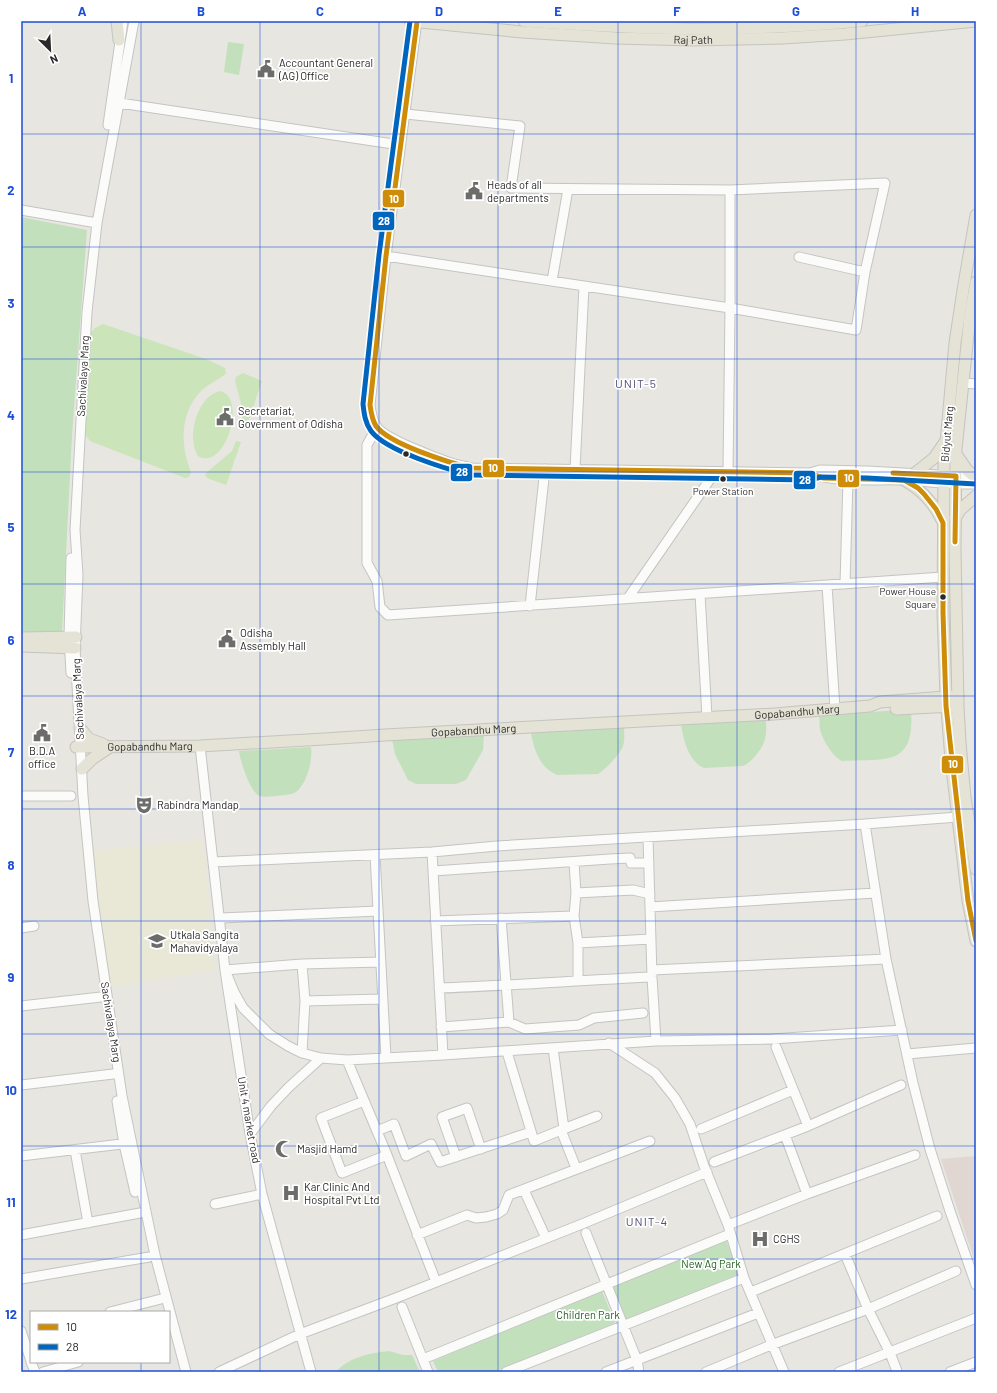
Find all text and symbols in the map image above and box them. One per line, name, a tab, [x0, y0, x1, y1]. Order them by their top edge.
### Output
text: A	[78, 3, 87, 19]
text: B	[197, 3, 205, 19]
text: C	[316, 3, 324, 19]
text: D	[435, 3, 443, 19]
text: E	[554, 3, 562, 19]
text: F	[673, 3, 681, 19]
text: G	[792, 3, 800, 19]
text: H	[911, 3, 919, 19]
north arrow	[30, 30, 70, 70]
street label: Raj Path	[673, 33, 713, 46]
text: N	[48, 52, 60, 67]
place label: Accountant General (AG) Office	[278, 56, 373, 82]
public building icon: Accountant General (AG) Office	[256, 59, 276, 79]
text: 1	[9, 70, 13, 86]
place label: Heads of all departments	[487, 178, 549, 204]
public building icon: Heads of all departments	[464, 181, 484, 201]
text: 2	[7, 182, 15, 198]
line badge: 10	[382, 189, 405, 208]
text: 10	[389, 192, 399, 205]
line badge: 28	[372, 211, 395, 231]
text: 28	[378, 214, 390, 227]
text: 3	[7, 295, 15, 311]
street label: Sachivalaya Marg	[74, 335, 91, 417]
district label: UNIT-5	[615, 376, 657, 390]
place label: Secretariat, Government of Odisha	[238, 404, 343, 430]
street label: Bidyut Marg	[938, 405, 955, 462]
text: 4	[7, 407, 15, 423]
public building icon: Secretariat, Government of Odisha	[215, 407, 235, 427]
unlabelled marker	[401, 449, 411, 459]
line badge: 10	[482, 459, 505, 478]
text: 10	[488, 461, 498, 474]
line badge: 28	[450, 463, 473, 482]
text: 28	[456, 465, 468, 478]
line badge: 10	[837, 469, 860, 488]
line badge: 28	[793, 470, 816, 490]
text: 10	[844, 471, 854, 484]
text: 28	[799, 473, 811, 486]
marker: Power Station	[718, 474, 728, 484]
place label: Power Station	[693, 485, 753, 497]
text: 5	[7, 519, 15, 535]
place label: Power House Square	[880, 585, 936, 610]
marker: Power House Square	[938, 592, 948, 602]
place label: Odisha Assembly Hall	[240, 626, 306, 652]
public building icon: Odisha Assembly Hall	[217, 629, 237, 649]
text: 6	[8, 632, 15, 648]
street label: Sachivalaya Marg	[69, 658, 86, 740]
street label: Gopabandhu Marg	[754, 702, 840, 721]
street label: Gopabandhu Marg	[431, 721, 517, 739]
public building icon: B.D.A office	[32, 723, 52, 743]
street label: Gopabandhu Marg	[107, 739, 193, 753]
text: 7	[8, 744, 15, 760]
place label: B.D.A office	[28, 744, 56, 770]
line badge: 10	[941, 755, 964, 774]
text: 10	[948, 757, 958, 770]
theatre icon: Rabindra Mandap	[134, 795, 154, 815]
place label: Rabindra Mandap	[157, 798, 239, 811]
text: 8	[7, 857, 15, 873]
place label: Utkala Sangita Mahavidyalaya	[170, 928, 239, 954]
school or university icon: Utkala Sangita Mahavidyalaya	[147, 931, 167, 951]
text: 9	[8, 969, 15, 985]
street label: Sachivalaya Marg	[99, 981, 124, 1063]
street label: Unit 4 market road	[235, 1075, 264, 1164]
text: 10	[5, 1082, 17, 1098]
mosque icon: Masjid Hamd	[274, 1139, 294, 1159]
place label: Masjid Hamd	[297, 1142, 357, 1155]
place label: Kar Clinic And Hospital Pvt Ltd	[304, 1180, 380, 1206]
hospital icon: Kar Clinic And Hospital Pvt Ltd	[281, 1183, 301, 1203]
text: 11	[6, 1194, 16, 1210]
district label: UNIT-4	[626, 1214, 668, 1228]
hospital icon: CGHS	[750, 1229, 770, 1249]
place label: CGHS	[773, 1232, 800, 1245]
park label: New Ag Park	[681, 1257, 741, 1270]
text: 12	[5, 1306, 17, 1322]
park label: Children Park	[556, 1308, 620, 1321]
legend	[30, 1311, 170, 1363]
text: 10	[66, 1319, 77, 1333]
text: 28	[66, 1339, 79, 1353]

